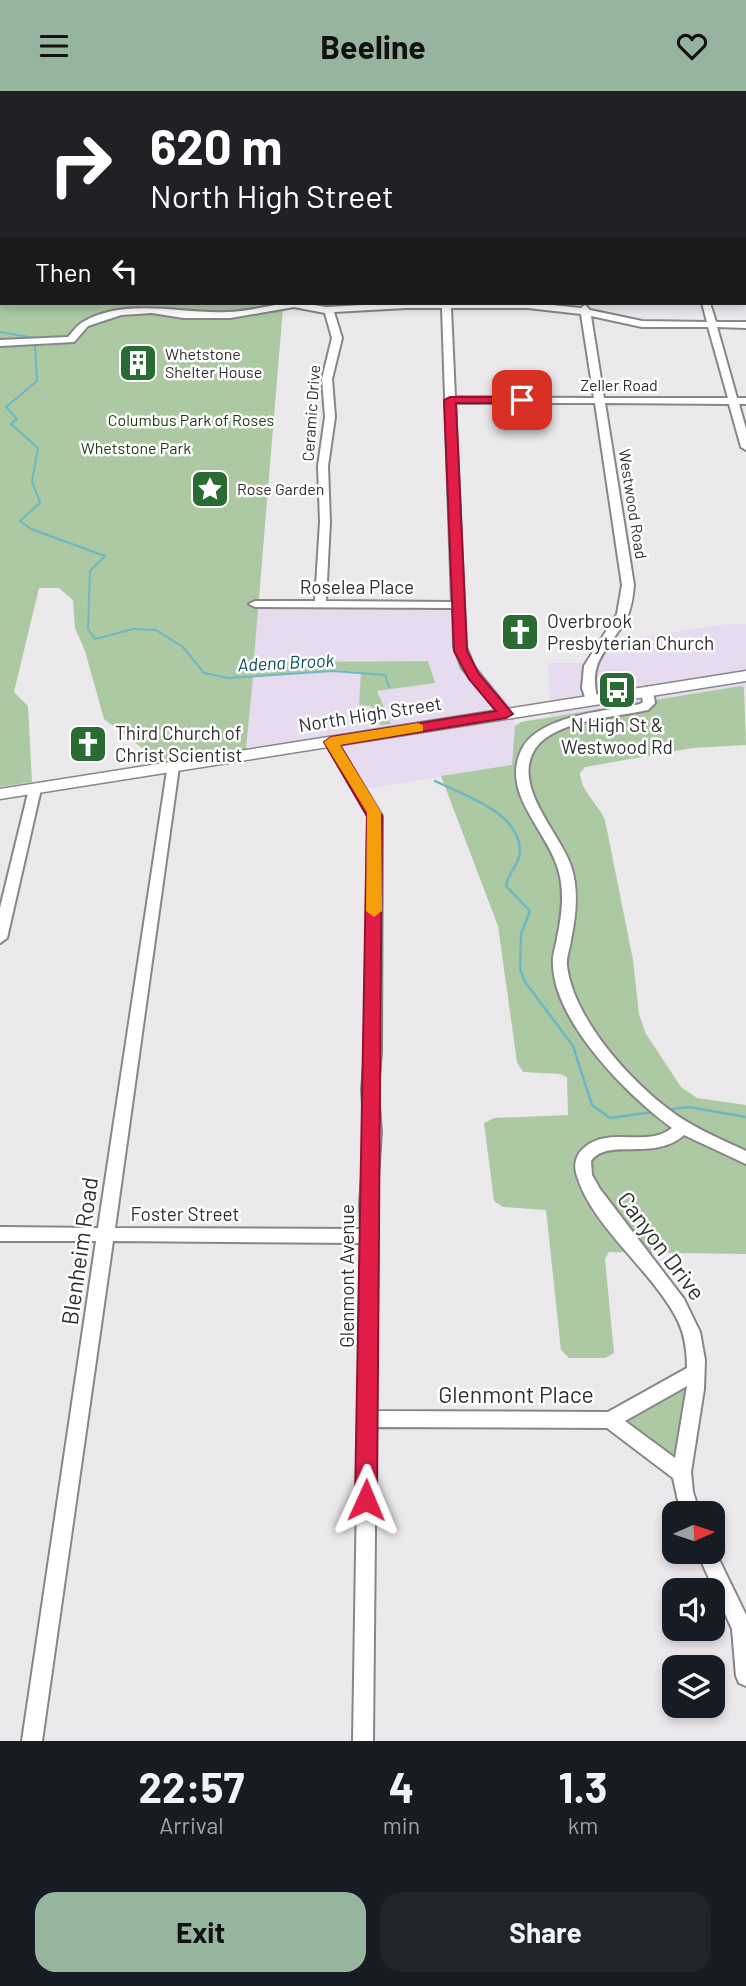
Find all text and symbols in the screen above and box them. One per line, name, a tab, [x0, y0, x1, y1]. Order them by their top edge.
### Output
icon: menu	[35, 27, 73, 65]
text: Beeline	[320, 27, 426, 65]
icon: heart	[673, 27, 711, 65]
text: 620 m	[150, 116, 282, 175]
icon: right	[35, 119, 126, 210]
text: North High Street	[150, 176, 394, 214]
icon: left	[106, 252, 144, 290]
text: Then	[35, 256, 92, 287]
building icon: Whetstone Shelter House	[117, 342, 159, 384]
place label: Whetstone Shelter House	[165, 344, 262, 381]
street label: Ceramic Drive	[298, 364, 323, 462]
pin	[492, 370, 552, 430]
street label: Zeller Road	[580, 375, 658, 394]
icon: arrive	[503, 381, 541, 419]
park label: Columbus Park of Roses	[108, 410, 274, 429]
park label: Whetstone Park	[81, 438, 191, 457]
street label: Westwood Road	[615, 448, 652, 560]
place icon: Rose Garden	[189, 468, 231, 510]
place label: Rose Garden	[237, 479, 324, 498]
street label: Roselea Place	[300, 575, 414, 598]
place label: Overbrook Presbyterian Church	[547, 609, 714, 654]
church icon: Overbrook Presbyterian Church	[499, 611, 541, 653]
water label: Adena Brook	[237, 648, 335, 676]
bus stop icon: N High St & Westwood Rd	[596, 669, 638, 711]
street label: North High Street	[297, 691, 443, 736]
place label: N High St & Westwood Rd	[561, 713, 673, 758]
place label: Third Church of Christ Scientist	[115, 721, 242, 766]
church icon: Third Church of Christ Scientist	[67, 723, 109, 765]
street label: Blenheim Road	[55, 1175, 103, 1327]
street label: Canyon Drive	[612, 1186, 712, 1305]
street label: Foster Street	[131, 1202, 239, 1225]
street label: Glenmont Avenue	[335, 1204, 358, 1348]
street label: Glenmont Place	[438, 1380, 594, 1408]
position arrow	[329, 1463, 403, 1537]
north arrow	[662, 1501, 724, 1565]
map controls	[662, 1501, 725, 1718]
button: sound	[662, 1578, 725, 1641]
button: layers	[662, 1655, 725, 1718]
text: 22:57	[139, 1761, 244, 1811]
text: 4	[389, 1761, 414, 1811]
text: 1.3	[559, 1761, 608, 1811]
text: Arrival	[159, 1811, 224, 1839]
text: min	[383, 1811, 420, 1839]
text: km	[568, 1811, 598, 1839]
button: Exit	[35, 1892, 366, 1972]
button: Share	[380, 1892, 711, 1972]

